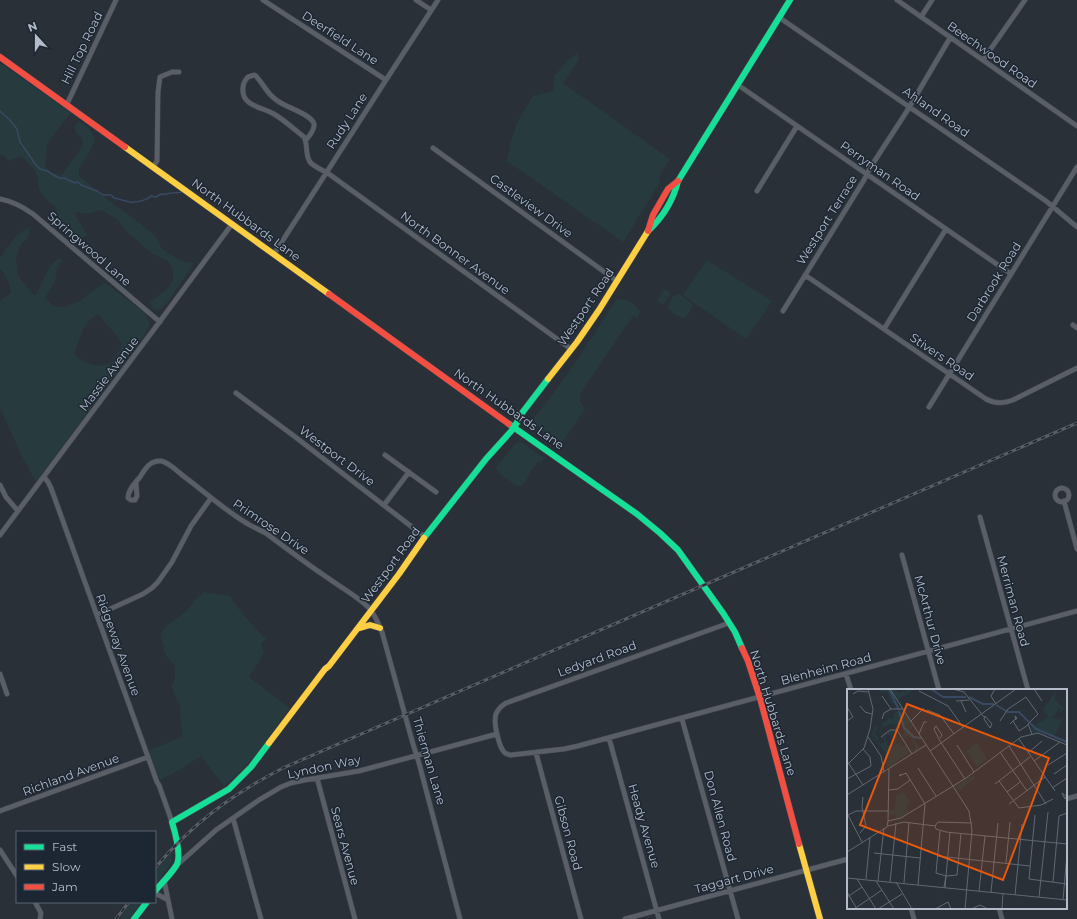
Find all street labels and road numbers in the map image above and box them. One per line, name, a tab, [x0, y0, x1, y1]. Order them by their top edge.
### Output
street label: Deerfield Lane	[299, 7, 381, 68]
street label: Hill Top Road	[57, 9, 106, 87]
street label: Beechwood Road	[944, 18, 1040, 91]
street label: Ahland Road	[900, 83, 972, 140]
street label: Rudy Lane	[323, 90, 370, 152]
street label: Perryman Road	[837, 137, 923, 204]
street label: Castleview Drive	[487, 171, 576, 241]
street label: Westport Terrace	[793, 172, 860, 267]
street label: North Hubbards Lane	[189, 175, 304, 264]
street label: Springwood Lane	[44, 208, 134, 289]
street label: North Bonner Avenue	[398, 208, 513, 297]
street label: Darbrook Road	[963, 239, 1024, 324]
street label: Westport Road	[554, 265, 617, 349]
street label: Stivers Road	[907, 330, 977, 384]
street label: Massie Avenue	[76, 334, 141, 414]
street label: North Hubbards Lane	[451, 365, 567, 452]
street label: Westport Drive	[297, 422, 378, 489]
street label: Primrose Drive	[230, 496, 312, 558]
street label: Westport Road	[358, 524, 423, 606]
street label: Merriman Road	[994, 554, 1033, 648]
street label: McArthur Drive	[911, 573, 950, 666]
street label: Ridgeway Avenue	[93, 592, 144, 698]
street label: Ledyard Road	[555, 637, 638, 680]
street label: North Hubbards Lane	[747, 648, 800, 778]
street label: Blenheim Road	[779, 649, 873, 688]
street label: Thierman Lane	[410, 715, 449, 807]
street label: Richland Avenue	[20, 750, 121, 799]
street label: Lyndon Way	[286, 751, 362, 782]
street label: Don Allen Road	[701, 769, 740, 863]
street label: Heady Avenue	[625, 782, 664, 870]
street label: Gibson Road	[551, 794, 586, 872]
street label: Sears Avenue	[328, 805, 363, 887]
street label: Taggart Drive	[693, 861, 775, 896]

